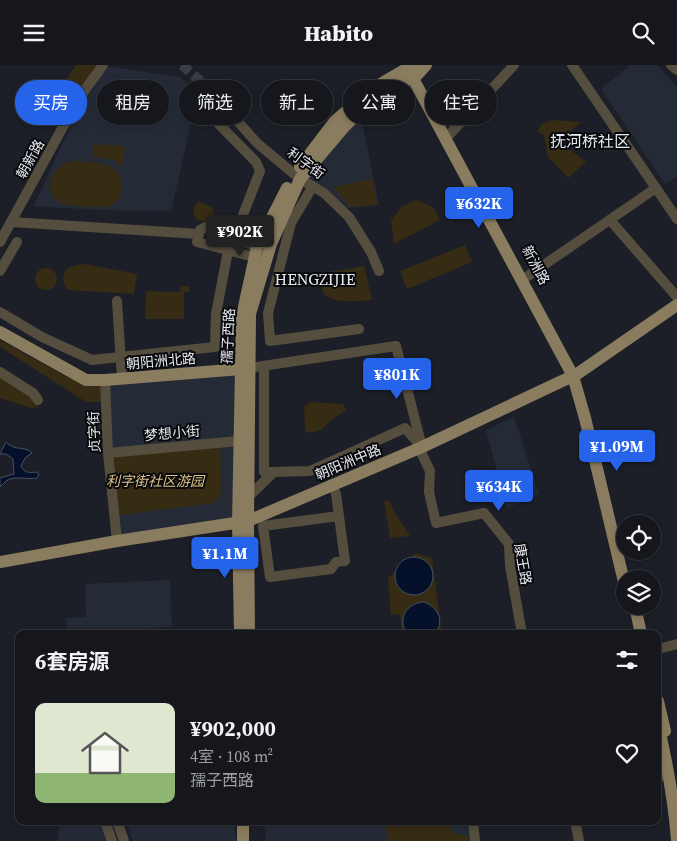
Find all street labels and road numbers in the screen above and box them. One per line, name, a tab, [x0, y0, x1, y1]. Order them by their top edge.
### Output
street label: 朝新路	[11, 136, 49, 182]
street label: 利字街	[283, 143, 329, 183]
street label: 新洲路	[517, 242, 555, 288]
street label: 孺子西路	[217, 308, 239, 364]
street label: 朝阳洲北路	[125, 348, 197, 374]
street label: 贞字街	[83, 411, 105, 453]
street label: 梦想小街	[143, 421, 201, 445]
street label: 朝阳洲中路	[312, 439, 384, 485]
street label: 康王路	[510, 542, 536, 586]

